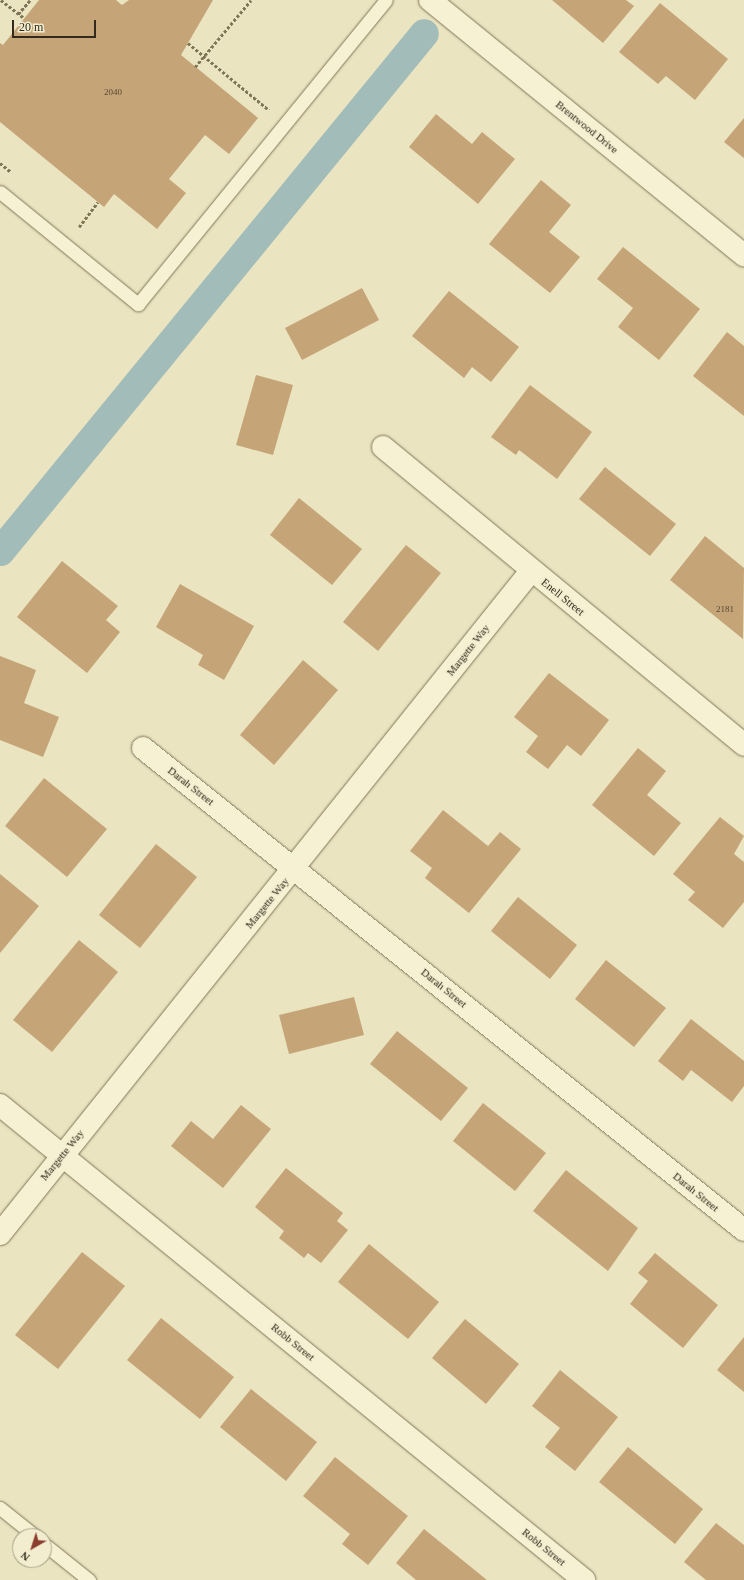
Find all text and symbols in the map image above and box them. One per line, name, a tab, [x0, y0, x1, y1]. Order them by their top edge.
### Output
scale bar	[14, 12, 98, 38]
text: 20 m	[19, 20, 43, 34]
house number: 2040	[104, 87, 122, 97]
street label: Brentwood Drive	[553, 98, 621, 156]
street label: Enell Street	[539, 576, 587, 618]
house number: 2181	[716, 604, 734, 614]
street label: Margette Way	[444, 621, 492, 679]
street label: Darah Street	[165, 764, 217, 808]
street label: Margette Way	[242, 875, 292, 931]
street label: Darah Street	[418, 965, 470, 1011]
street label: Margette Way	[37, 1127, 87, 1183]
street label: Darah Street	[670, 1169, 722, 1215]
street label: Robb Street	[269, 1320, 317, 1364]
street label: Robb Street	[520, 1525, 568, 1569]
north arrow	[12, 1528, 52, 1568]
text: N	[18, 1549, 32, 1564]

